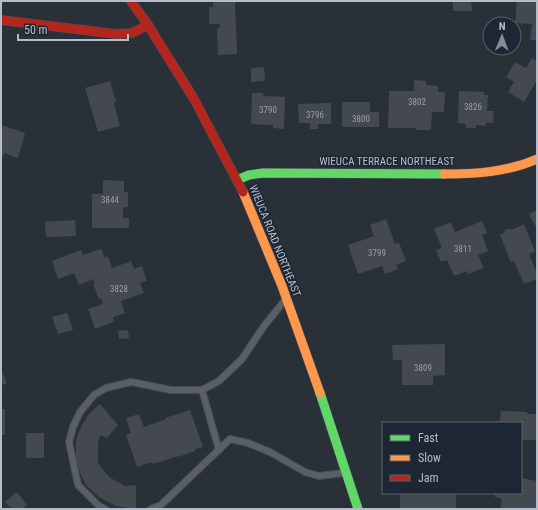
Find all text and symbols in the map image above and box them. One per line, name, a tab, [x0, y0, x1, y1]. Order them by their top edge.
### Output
scale bar	[18, 16, 128, 42]
north arrow	[482, 16, 522, 56]
text: N	[499, 20, 506, 33]
text: 50 m	[24, 23, 48, 37]
house number: 3802	[408, 97, 426, 107]
house number: 3826	[464, 102, 482, 112]
house number: 3790	[259, 105, 277, 115]
house number: 3796	[306, 110, 324, 120]
house number: 3800	[352, 114, 370, 124]
street label: WIEUCA TERRACE NORTHEAST	[319, 155, 455, 168]
street label: WIEUCA ROAD NORTHEAST	[246, 183, 304, 299]
house number: 3844	[101, 195, 119, 205]
house number: 3811	[454, 244, 472, 254]
house number: 3799	[368, 248, 386, 258]
house number: 3828	[110, 284, 128, 294]
house number: 3809	[414, 363, 432, 373]
legend	[382, 422, 522, 494]
text: Fast	[418, 431, 439, 445]
text: Slow	[418, 451, 441, 465]
text: Jam	[418, 471, 439, 485]

